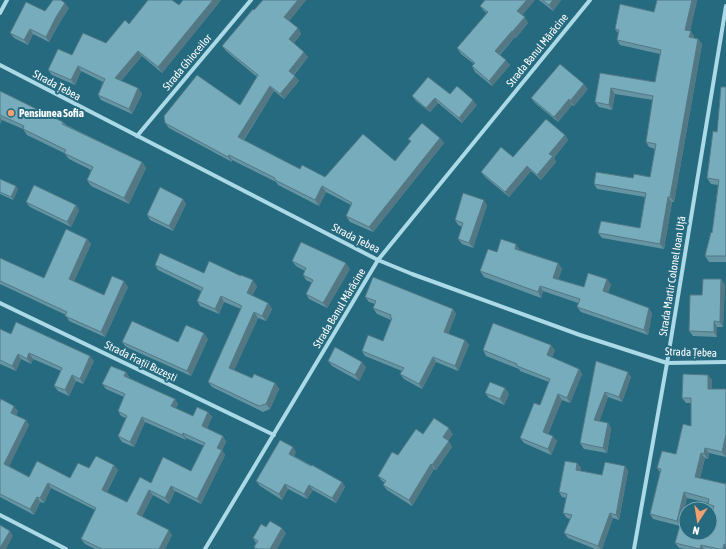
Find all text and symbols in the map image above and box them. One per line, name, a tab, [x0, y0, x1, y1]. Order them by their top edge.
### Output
street label: Strada Banul Mărăcine	[504, 11, 570, 89]
street label: Strada Ghioceilor	[160, 31, 214, 92]
street label: Strada Țebea	[31, 67, 83, 103]
place label: Pensiunea Sofia	[19, 107, 84, 119]
marker: Pensiunea Sofia	[6, 108, 16, 118]
street label: Strada Martir Colonel Ioan Uță	[657, 215, 687, 337]
street label: Strada Țebea	[330, 221, 382, 255]
street label: Strada Banul Mărăcine	[310, 266, 368, 350]
street label: Strada Frații Buzești	[103, 338, 179, 384]
street label: Strada Țebea	[665, 345, 717, 359]
north arrow	[678, 501, 718, 541]
text: N	[691, 524, 700, 537]

